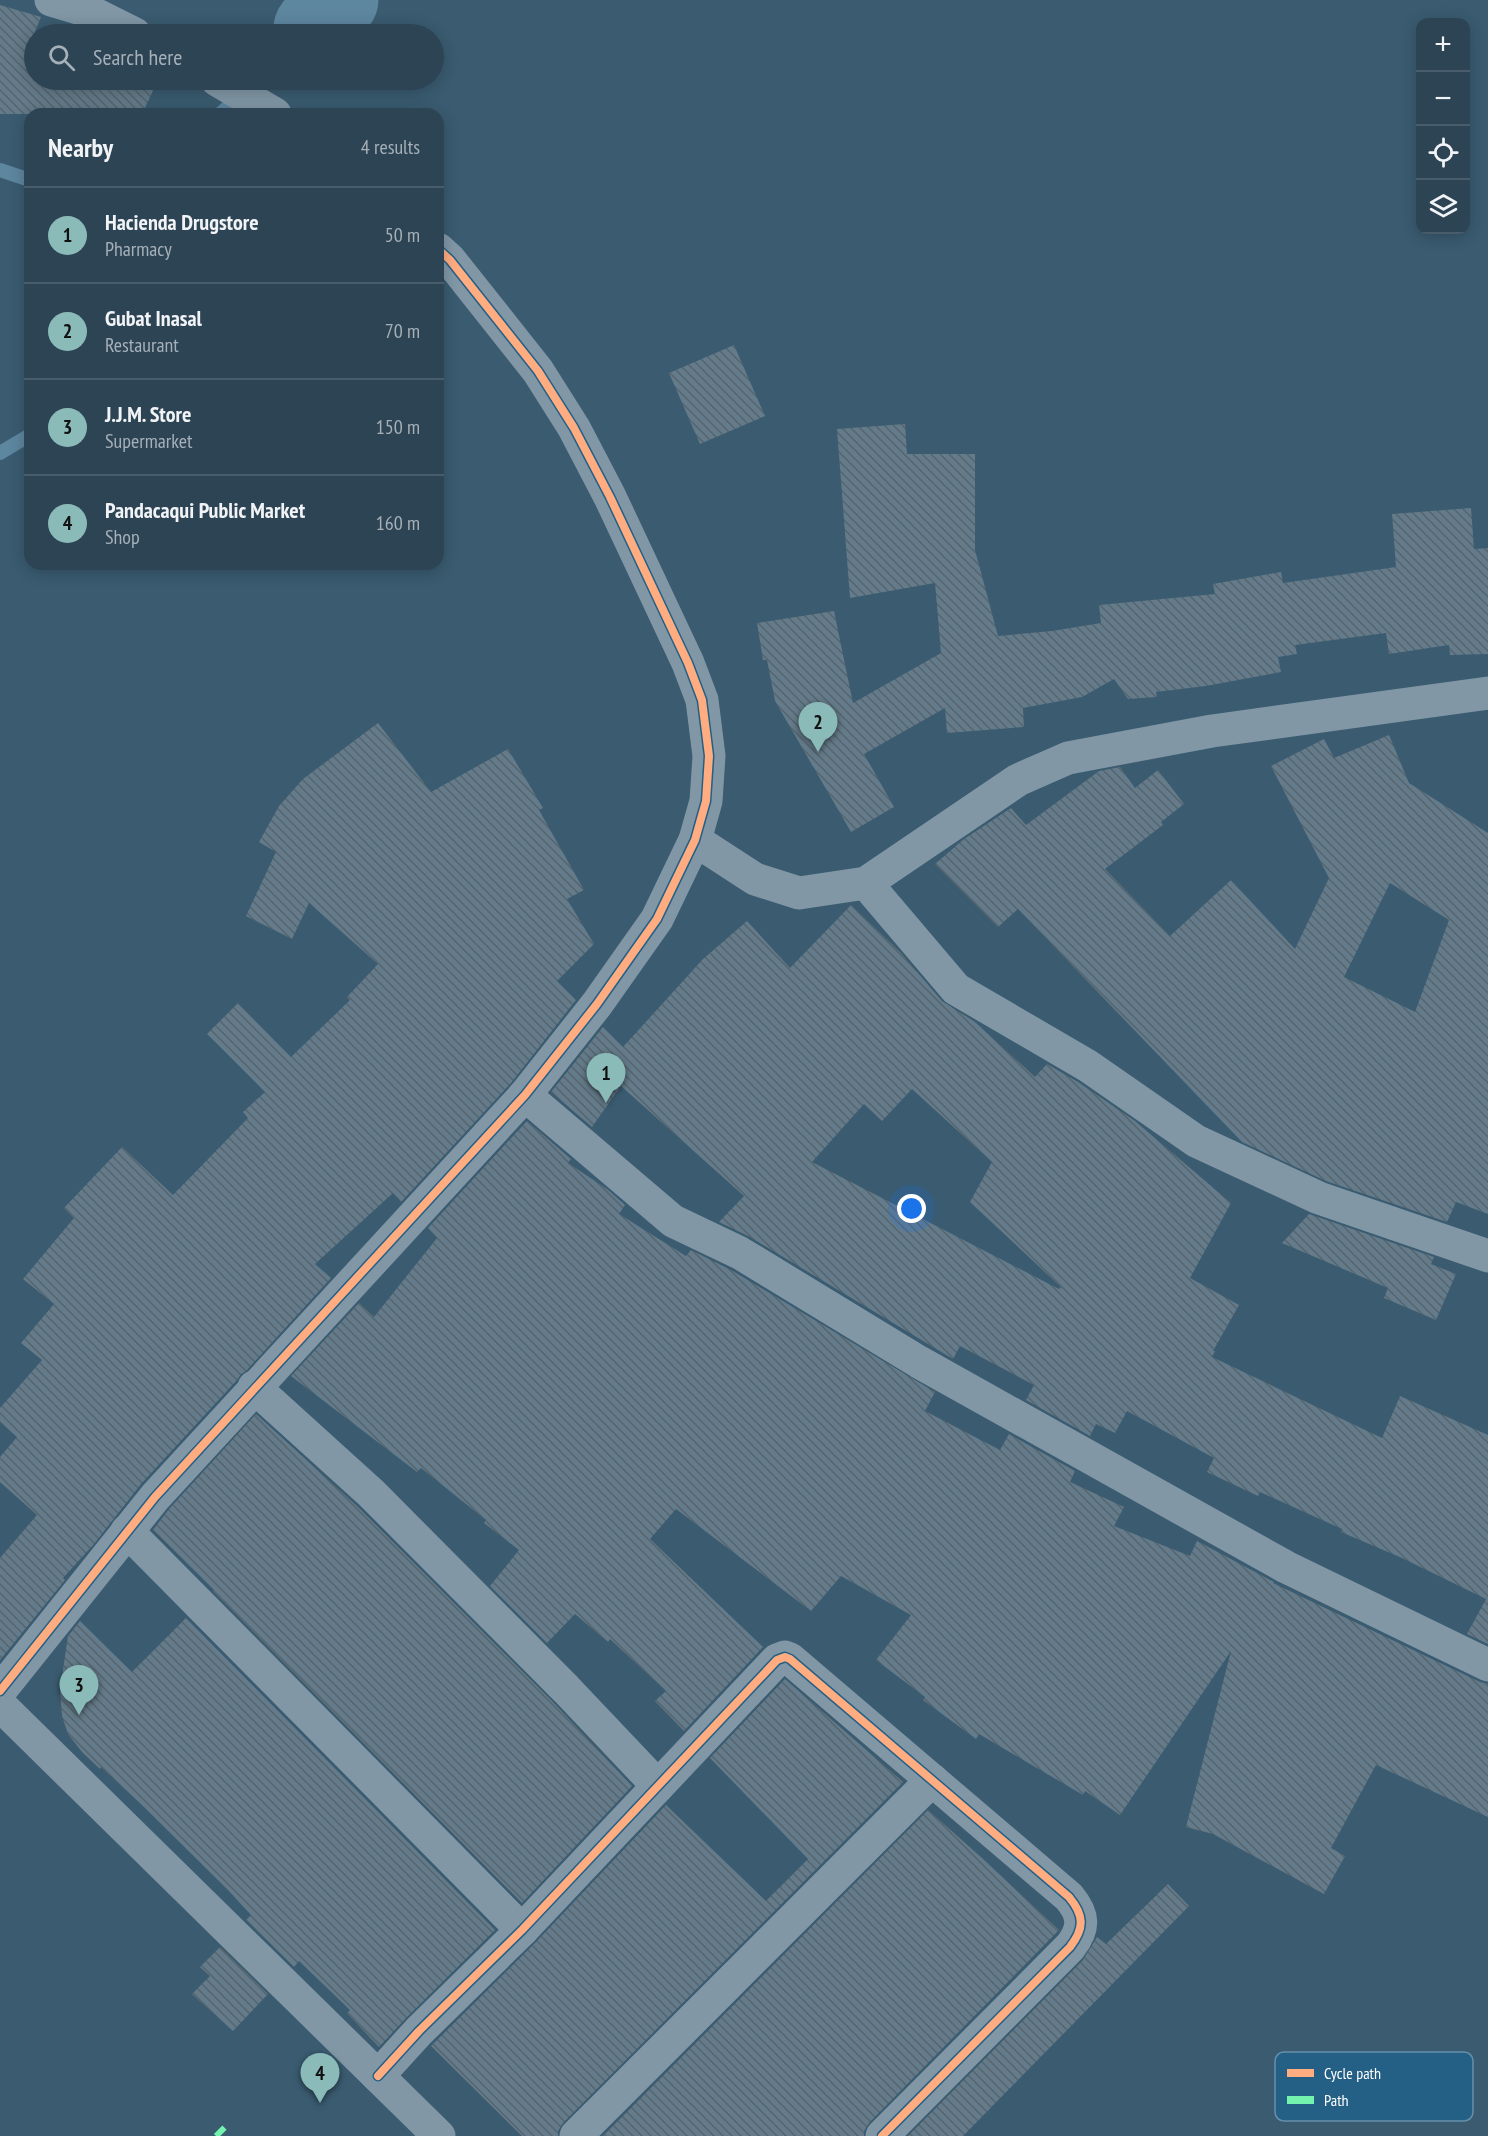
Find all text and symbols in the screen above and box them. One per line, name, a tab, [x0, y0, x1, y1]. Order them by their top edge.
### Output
map controls	[1416, 18, 1470, 234]
button: +	[1416, 18, 1470, 72]
search box	[24, 24, 444, 90]
icon: search	[45, 41, 78, 74]
text: Search here	[93, 43, 182, 71]
button: −	[1416, 72, 1470, 126]
button: locate	[1416, 126, 1470, 180]
text: Nearby	[48, 131, 113, 164]
text: 4 results	[361, 134, 420, 160]
button: layers	[1416, 180, 1470, 234]
text: Hacienda Drugstore	[105, 208, 259, 236]
text: 1	[63, 222, 72, 248]
text: 50 m	[385, 222, 420, 248]
text: Pharmacy	[105, 236, 172, 262]
text: Gubat Inasal	[105, 304, 202, 332]
text: 2	[63, 318, 72, 344]
text: 70 m	[385, 318, 420, 344]
text: Restaurant	[105, 332, 179, 358]
text: J.J.M. Store	[105, 400, 191, 428]
text: 3	[63, 414, 72, 440]
text: 150 m	[376, 414, 420, 440]
text: Supermarket	[105, 428, 193, 454]
text: Pandacaqui Public Market	[105, 496, 305, 524]
text: 4	[63, 510, 72, 536]
text: 160 m	[376, 510, 420, 536]
text: Shop	[105, 524, 140, 550]
pin: 2	[798, 702, 838, 752]
pin: 1	[586, 1054, 626, 1103]
your location	[897, 1194, 926, 1223]
pin: 3	[60, 1666, 98, 1715]
legend	[1275, 2052, 1473, 2121]
pin: 4	[300, 2054, 340, 2103]
text: Cycle path	[1324, 2063, 1381, 2083]
text: Path	[1324, 2090, 1349, 2110]

